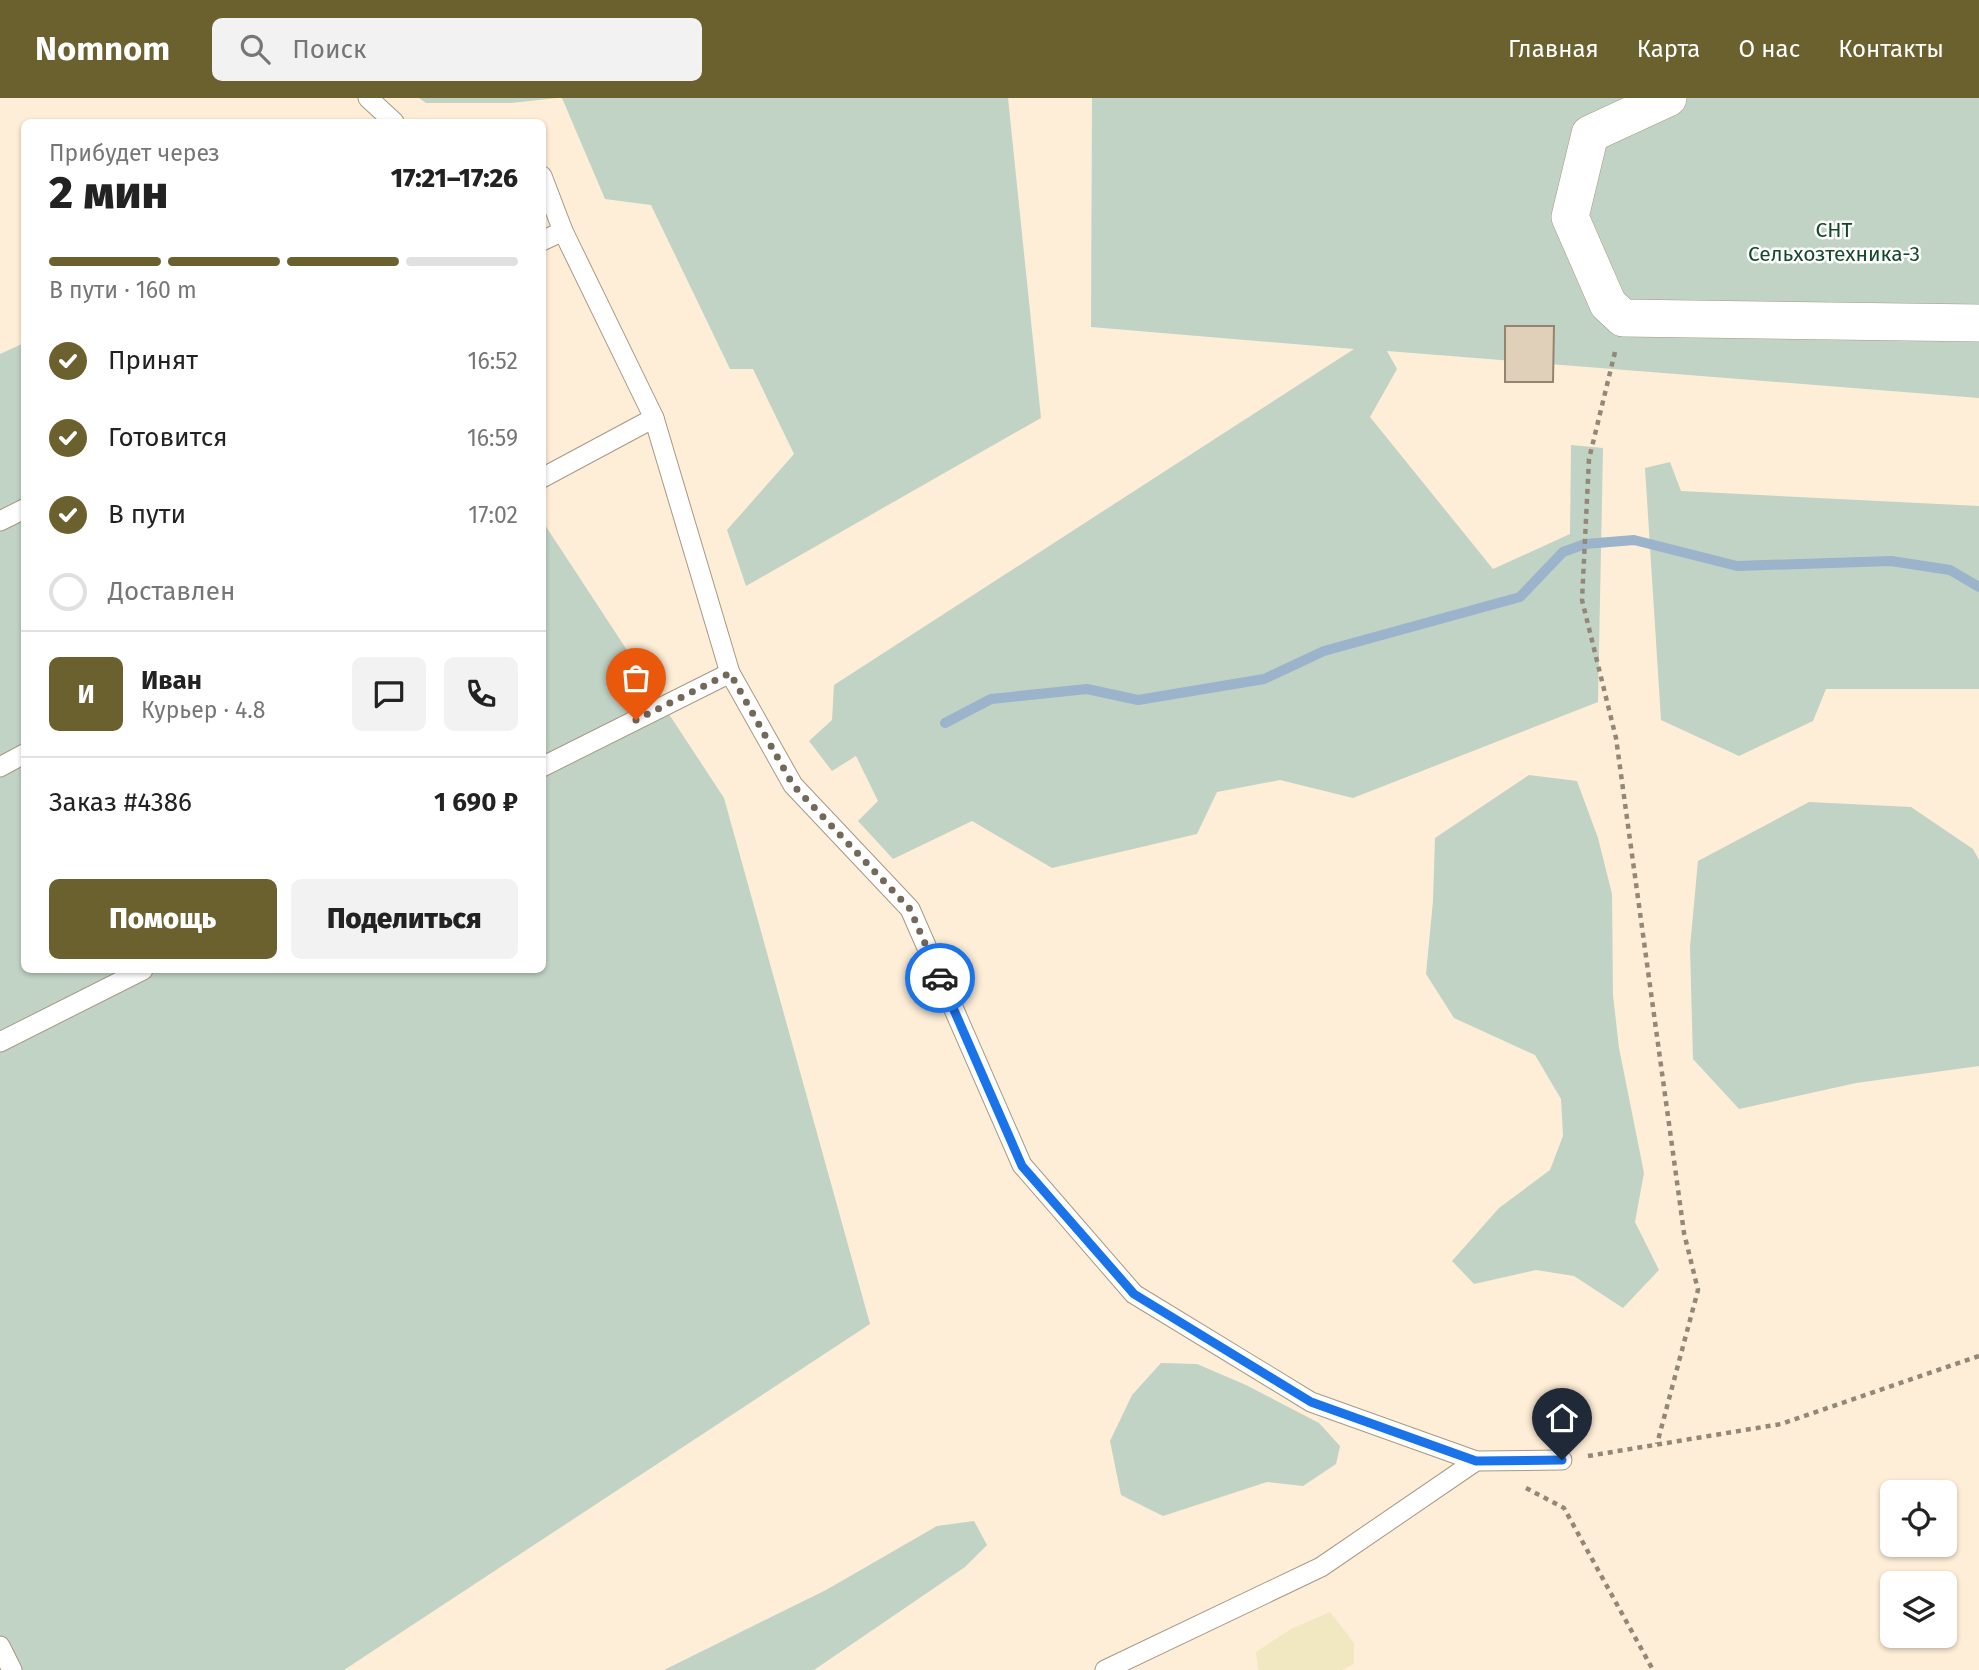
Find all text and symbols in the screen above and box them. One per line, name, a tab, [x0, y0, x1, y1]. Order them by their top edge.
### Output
search box	[212, 18, 702, 81]
text: Nomnom	[35, 29, 170, 69]
icon: search	[236, 30, 274, 68]
text: Поиск	[292, 34, 367, 65]
text: Главная	[1508, 35, 1599, 63]
text: Карта	[1637, 35, 1700, 63]
text: О нас	[1738, 35, 1800, 63]
text: Контакты	[1838, 35, 1944, 63]
text: Прибудет через	[49, 139, 220, 167]
text: 17:21–17:26	[391, 163, 518, 194]
text: 2 мин	[49, 165, 168, 220]
park label: СНТ Сельхозтехника-3	[1748, 217, 1920, 267]
text: В пути · 160 m	[49, 276, 197, 304]
icon: check	[49, 342, 87, 380]
text: Принят	[108, 345, 198, 376]
text: 16:52	[468, 347, 518, 375]
icon: check	[49, 419, 87, 457]
text: Готовится	[108, 422, 228, 453]
text: 16:59	[467, 424, 518, 452]
icon: check	[49, 496, 87, 534]
text: В пути	[108, 499, 186, 530]
text: 17:02	[468, 501, 518, 529]
text: Доставлен	[108, 576, 235, 607]
pin	[606, 648, 666, 720]
button: chat	[352, 657, 426, 731]
button: phone	[444, 657, 518, 731]
icon: bag	[617, 659, 655, 697]
text: Иван	[141, 665, 202, 696]
text: И	[77, 679, 95, 710]
text: Курьер · 4.8	[141, 696, 266, 724]
text: Заказ #4386	[49, 787, 192, 818]
text: 1 690 ₽	[434, 787, 518, 818]
button: Помощь	[49, 879, 277, 959]
button: Поделиться	[291, 879, 518, 959]
courier	[905, 943, 975, 1013]
icon: car	[921, 959, 959, 997]
pin	[1532, 1388, 1592, 1460]
icon: home	[1543, 1399, 1581, 1437]
map controls	[1880, 1480, 1957, 1648]
button: locate	[1880, 1480, 1957, 1557]
button: layers	[1880, 1571, 1957, 1648]

